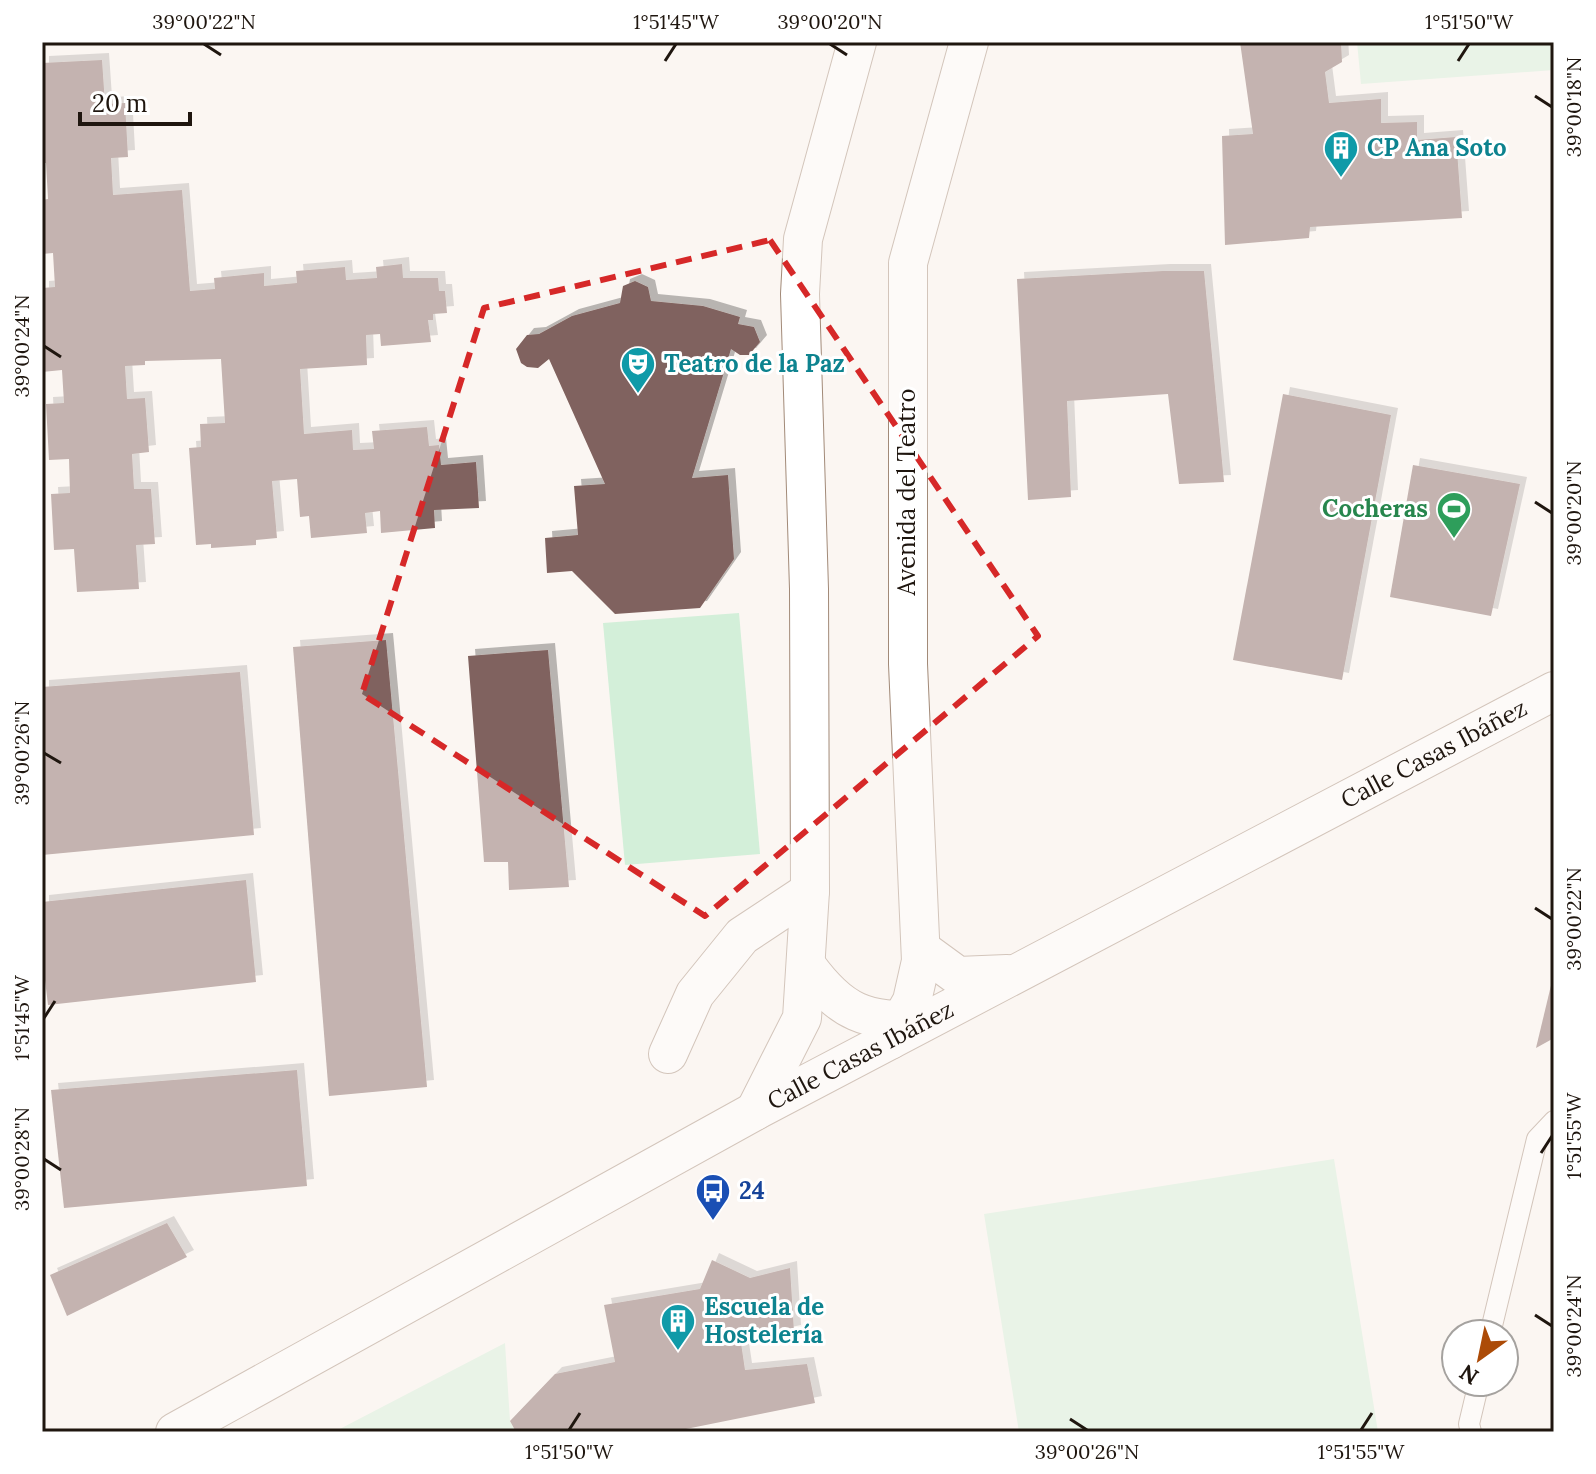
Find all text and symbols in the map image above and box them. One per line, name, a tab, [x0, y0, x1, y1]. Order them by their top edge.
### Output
text: 39°00'22"N	[152, 9, 256, 34]
text: 1°51'45"W	[633, 9, 720, 34]
text: 39°00'20"N	[777, 9, 883, 34]
text: 1°51'50"W	[1425, 9, 1514, 34]
text: 39°00'18"N	[1561, 57, 1586, 157]
scale bar	[80, 76, 190, 126]
text: 20 m	[92, 88, 148, 119]
building icon: CP Ana Soto	[1322, 129, 1360, 179]
place label: CP Ana Soto	[1367, 132, 1507, 163]
text: 39°00'24"N	[9, 295, 34, 397]
theatre icon: Teatro de la Paz	[619, 345, 657, 395]
place label: Teatro de la Paz	[664, 348, 845, 379]
street label: Avenida del Teatro	[891, 388, 922, 597]
text: 39°00'20"N	[1561, 460, 1586, 566]
sports icon: Cocheras	[1435, 490, 1473, 540]
place label: Cocheras	[1322, 493, 1428, 524]
street label: Calle Casas Ibáñez	[1335, 692, 1532, 815]
text: 39°00'26"N	[9, 701, 34, 805]
text: 39°00'22"N	[1561, 867, 1586, 971]
text: 1°51'45"W	[9, 974, 34, 1061]
street label: Calle Casas Ibáñez	[762, 994, 959, 1117]
text: 1°51'55"W	[1561, 1092, 1586, 1179]
text: 39°00'28"N	[9, 1107, 34, 1211]
bus stop icon: 24	[694, 1172, 732, 1222]
place label: 24	[739, 1175, 765, 1206]
text: 39°00'24"N	[1561, 1275, 1586, 1377]
place label: Escuela de Hostelería	[704, 1291, 824, 1350]
building icon: Escuela de Hostelería	[659, 1302, 697, 1352]
north arrow	[1440, 1318, 1520, 1398]
text: N	[1454, 1358, 1484, 1391]
text: 1°51'50"W	[525, 1439, 614, 1464]
text: 39°00'26"N	[1035, 1439, 1139, 1464]
text: 1°51'55"W	[1318, 1439, 1405, 1464]

